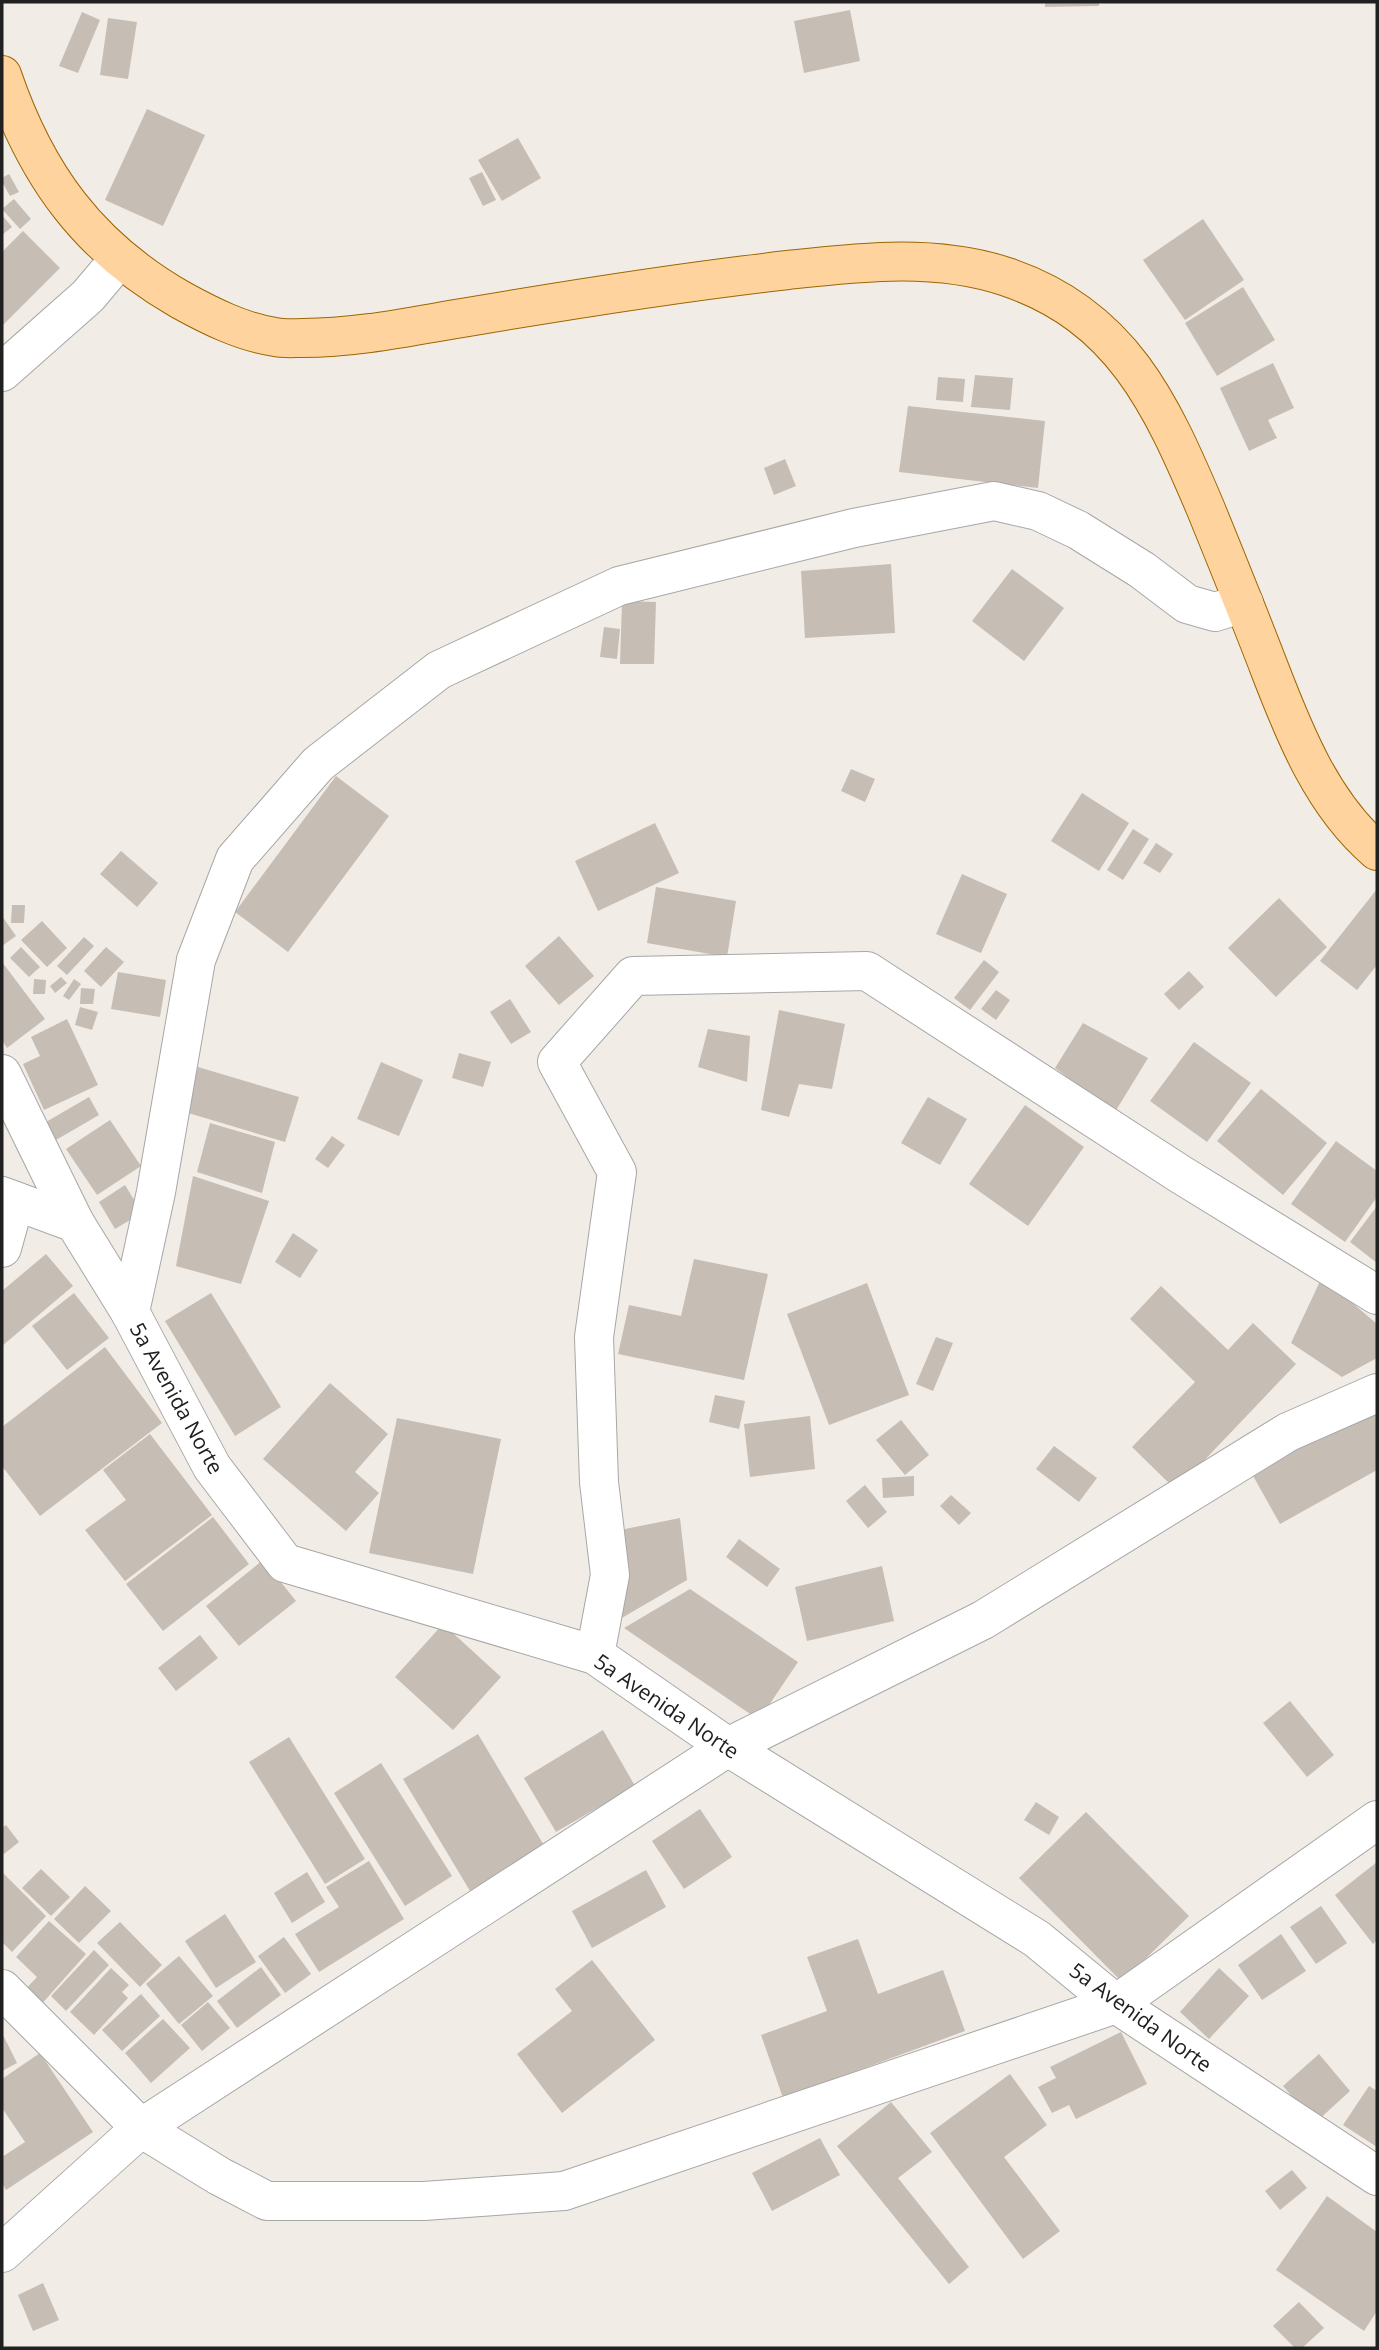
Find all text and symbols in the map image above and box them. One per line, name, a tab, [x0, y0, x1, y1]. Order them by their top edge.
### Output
street label: 5a Avenida Norte	[124, 1317, 230, 1479]
street label: 5a Avenida Norte	[589, 1647, 745, 1765]
street label: 5a Avenida Norte	[1064, 1956, 1218, 2078]

